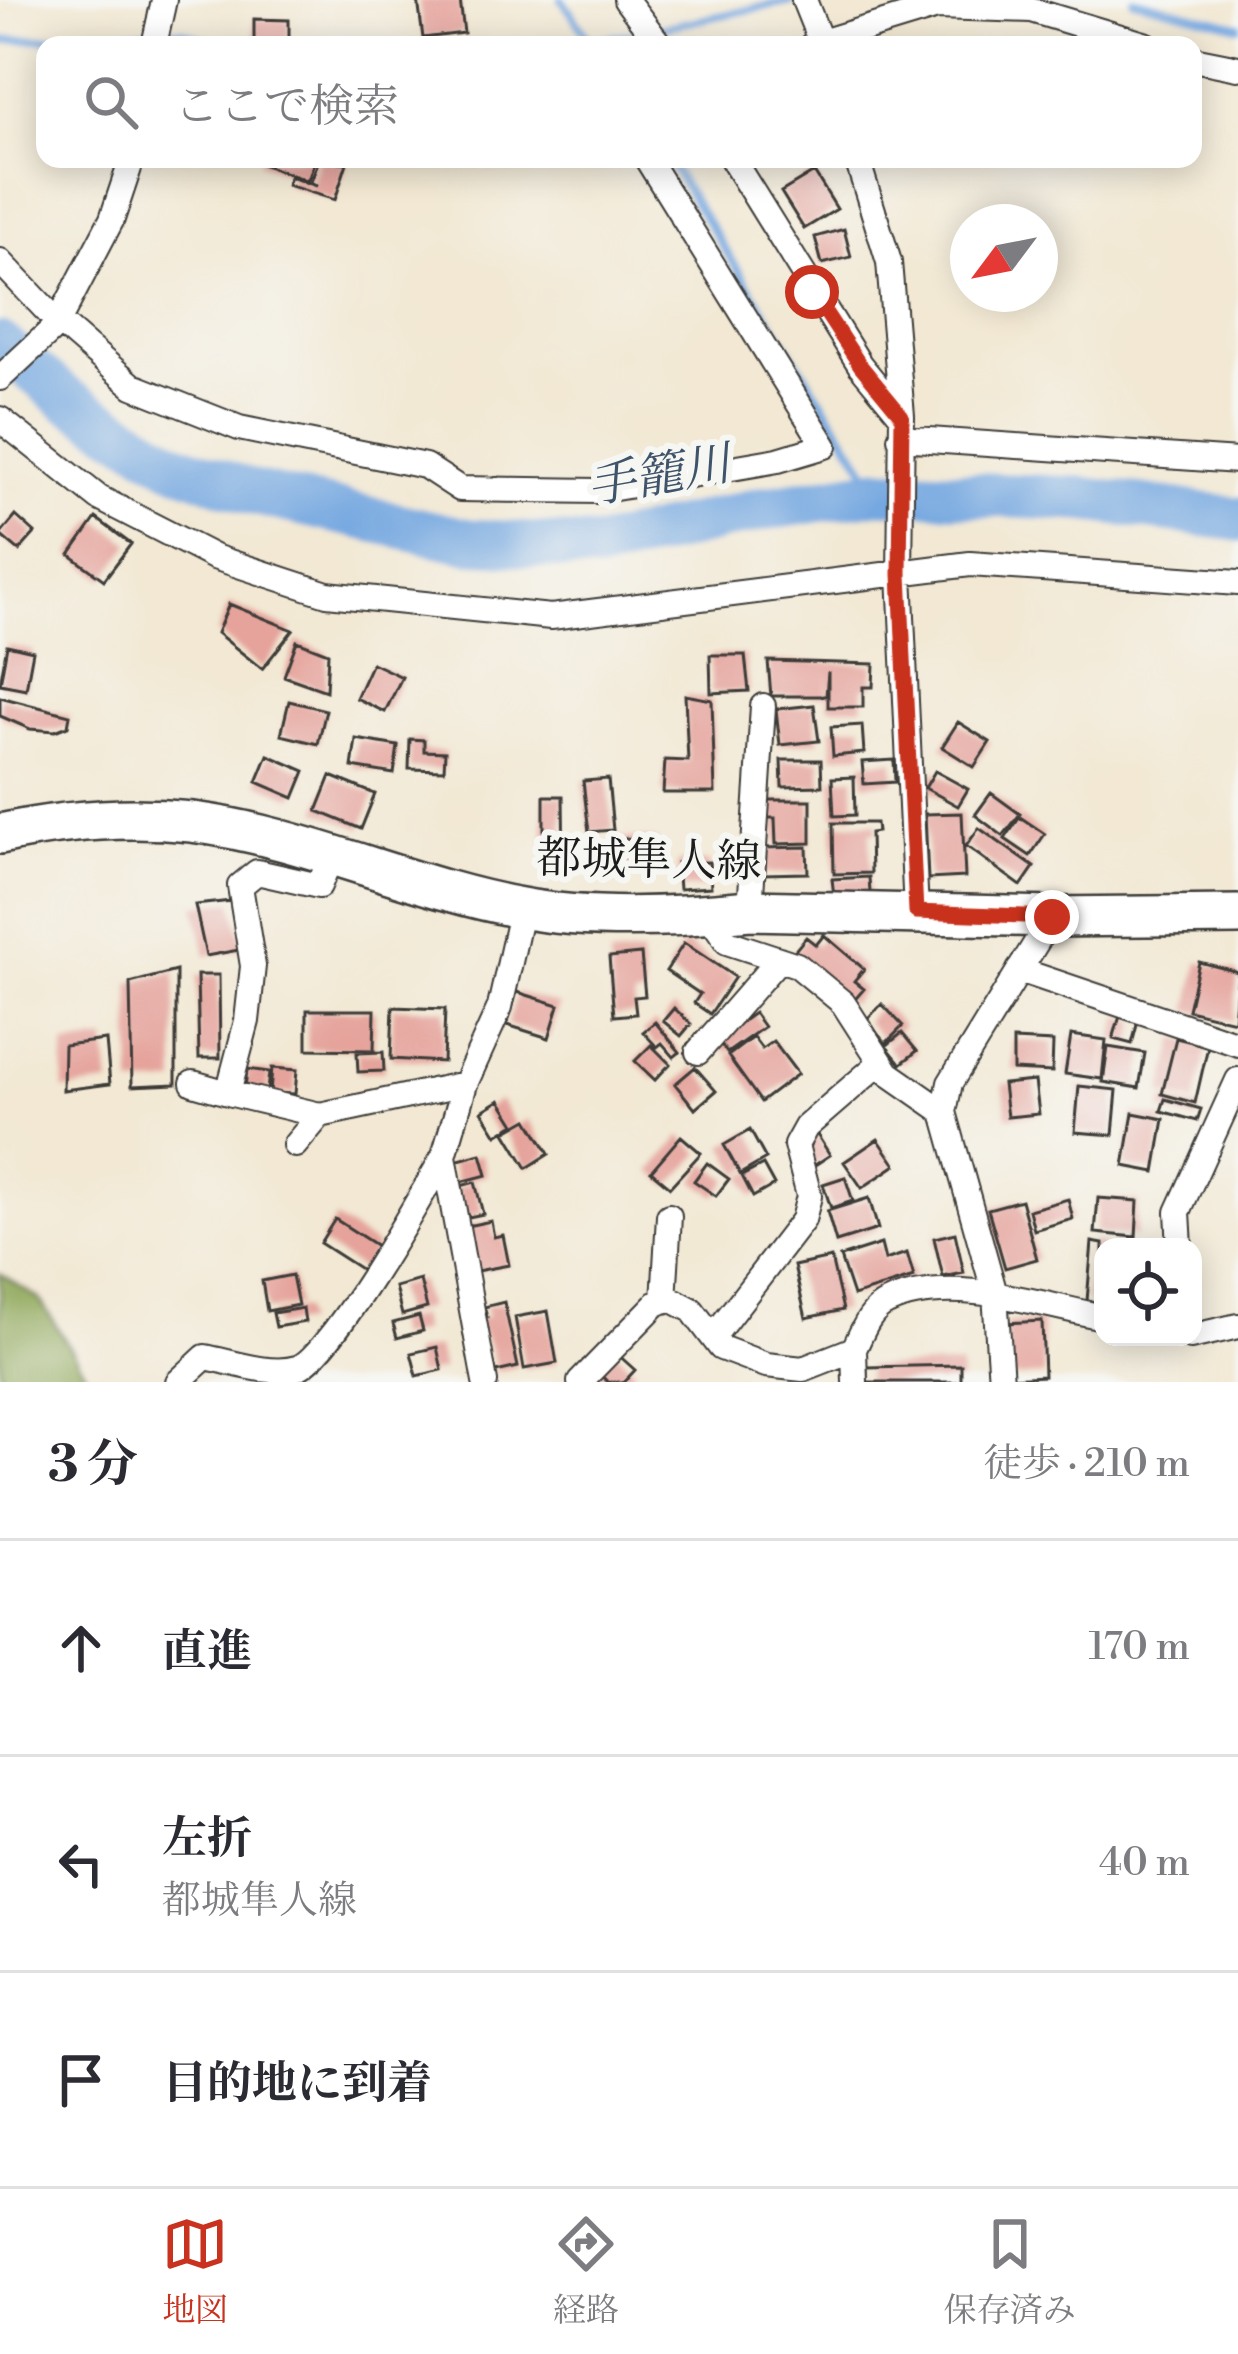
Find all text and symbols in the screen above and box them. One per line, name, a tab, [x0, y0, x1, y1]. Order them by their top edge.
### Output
search box	[36, 36, 1202, 168]
icon: search	[78, 69, 144, 135]
text: ここで検索	[174, 79, 399, 136]
north arrow	[950, 204, 1058, 312]
route start	[785, 265, 839, 319]
water label: 手籠川	[583, 434, 740, 519]
street label: 都城隼人線	[536, 831, 762, 891]
route end	[1025, 890, 1079, 944]
map controls	[1094, 1238, 1202, 1346]
button: locate	[1094, 1238, 1202, 1346]
text: 3 分	[48, 1434, 138, 1498]
text: 徒歩 · 210 m	[983, 1440, 1190, 1489]
icon: ahead	[48, 1615, 114, 1681]
text: 170 m	[1088, 1623, 1190, 1672]
text: 直進	[162, 1624, 252, 1681]
text: 左折	[162, 1811, 252, 1868]
icon: left	[48, 1831, 114, 1897]
text: 40 m	[1099, 1839, 1190, 1888]
text: 都城隼人線	[162, 1877, 357, 1926]
icon: arrive	[48, 2047, 114, 2113]
text: 目的地に到着	[162, 2056, 432, 2113]
tab: 地図	[162, 2211, 228, 2332]
tab: 経路	[553, 2211, 619, 2332]
tab: 保存済み	[944, 2211, 1076, 2332]

